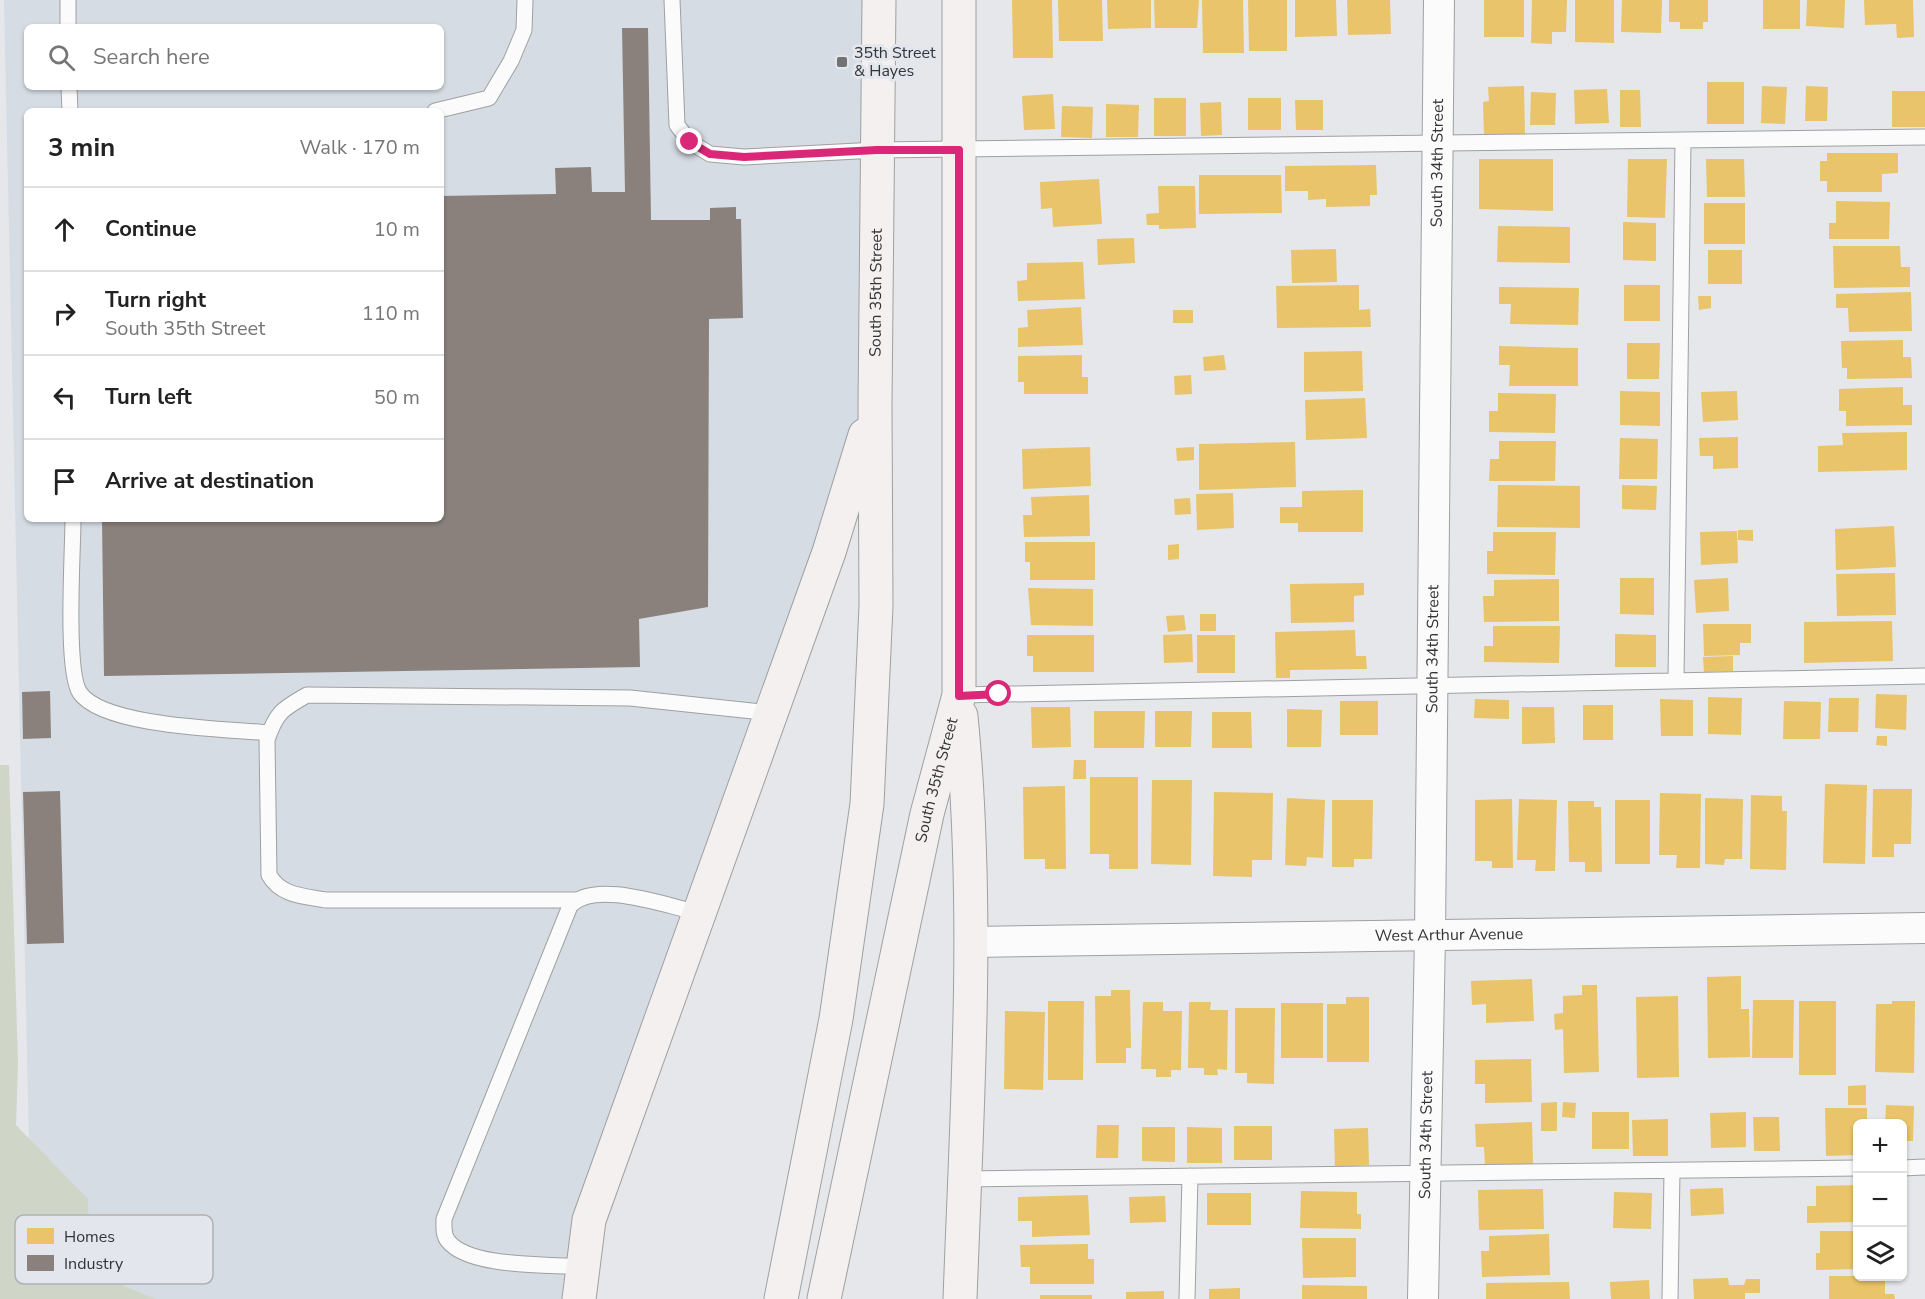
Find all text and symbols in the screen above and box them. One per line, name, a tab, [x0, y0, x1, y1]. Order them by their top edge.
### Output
search box	[24, 24, 444, 90]
icon: search	[45, 41, 78, 74]
text: Search here	[93, 42, 210, 72]
place label: 35th Street & Hayes	[854, 42, 936, 82]
marker: 35th Street & Hayes	[835, 55, 849, 69]
street label: South 34th Street	[1426, 98, 1449, 227]
route end	[676, 128, 702, 154]
text: 3 min	[48, 130, 115, 165]
text: Walk · 170 m	[300, 134, 420, 161]
icon: ahead	[48, 213, 81, 246]
text: Continue	[105, 214, 196, 244]
text: 10 m	[374, 216, 420, 243]
street label: South 35th Street	[864, 228, 888, 357]
text: Turn right	[105, 285, 206, 315]
icon: right	[48, 297, 81, 330]
text: 110 m	[362, 300, 420, 327]
text: South 35th Street	[105, 315, 265, 342]
icon: left	[48, 381, 81, 414]
text: Turn left	[105, 382, 192, 412]
text: 50 m	[374, 384, 420, 411]
icon: arrive	[48, 465, 81, 498]
text: Arrive at destination	[105, 466, 314, 496]
street label: South 34th Street	[1421, 584, 1444, 713]
route start	[985, 680, 1011, 706]
street label: South 35th Street	[910, 715, 964, 845]
street label: West Arthur Avenue	[1375, 923, 1523, 947]
street label: South 34th Street	[1414, 1070, 1438, 1199]
map controls	[1853, 1119, 1907, 1281]
button: +	[1853, 1119, 1907, 1173]
button: −	[1853, 1173, 1907, 1227]
legend	[15, 1215, 213, 1284]
text: Homes	[64, 1226, 115, 1248]
button: layers	[1853, 1227, 1907, 1281]
text: Industry	[64, 1253, 124, 1275]

